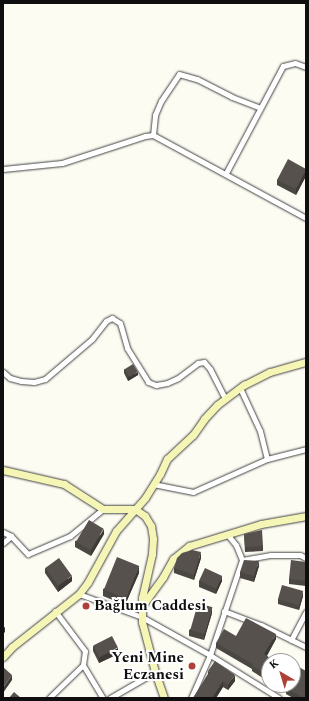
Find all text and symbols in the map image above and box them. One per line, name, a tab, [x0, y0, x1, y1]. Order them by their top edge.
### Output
place label: Bağlum Caddesi	[94, 597, 206, 615]
marker: Bağlum Caddesi	[81, 601, 91, 611]
place label: Yeni Mine Eczanesi	[112, 648, 184, 683]
north arrow	[261, 653, 301, 693]
text: K	[265, 655, 283, 673]
marker: Yeni Mine Eczanesi	[187, 661, 197, 671]

